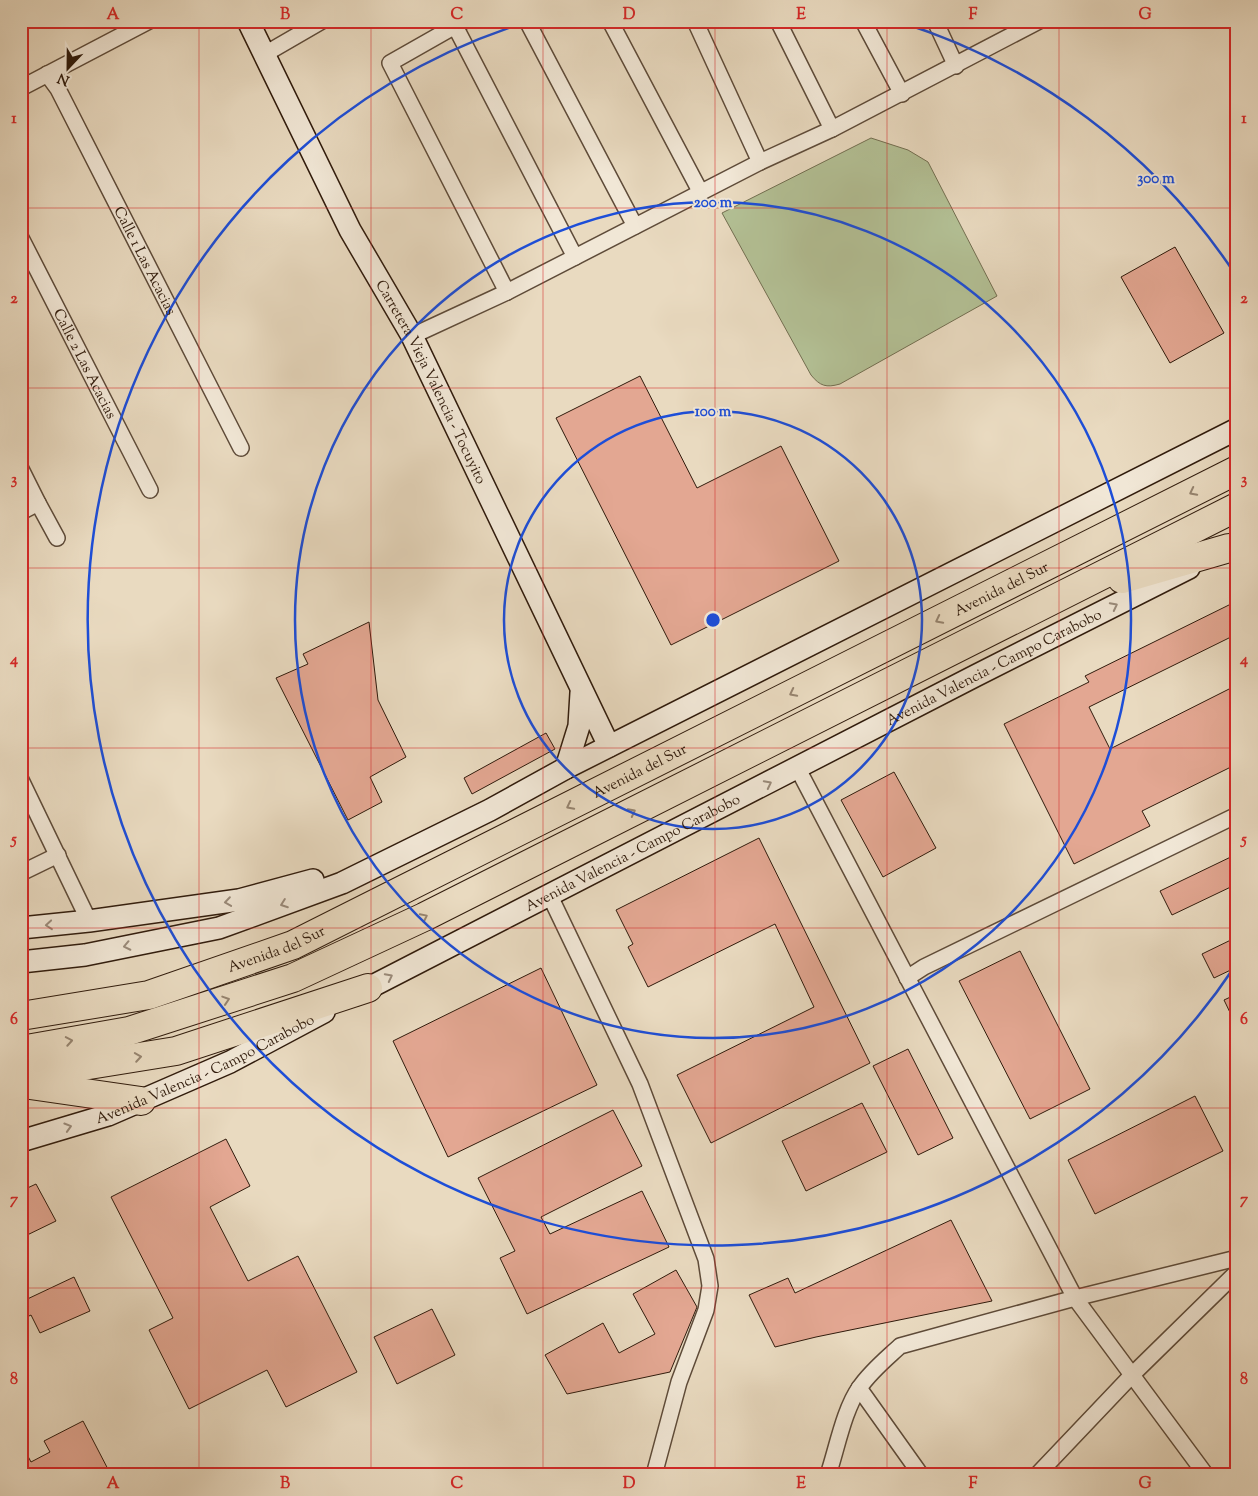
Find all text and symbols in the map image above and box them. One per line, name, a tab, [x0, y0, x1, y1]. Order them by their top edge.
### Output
text: A	[107, 4, 120, 27]
text: B	[280, 4, 290, 27]
text: C	[451, 4, 464, 27]
text: D	[623, 4, 636, 27]
text: E	[796, 4, 806, 27]
text: F	[969, 4, 978, 27]
text: G	[1138, 4, 1152, 27]
north arrow	[42, 42, 92, 92]
text: N	[55, 67, 73, 90]
text: 1	[11, 108, 17, 131]
text: 1	[1241, 108, 1247, 131]
text: 300 m	[1137, 169, 1175, 190]
text: 200 m	[694, 193, 733, 214]
street label: Calle 1 Las Acacias	[108, 203, 181, 319]
street label: Carretera Vieja Valencia - Tocuyito	[369, 276, 491, 488]
text: 2	[10, 288, 18, 311]
text: 2	[1240, 288, 1248, 311]
street label: Calle 2 Las Acacias	[47, 305, 121, 423]
text: 100 m	[695, 402, 732, 423]
text: 3	[11, 469, 18, 492]
text: 3	[1241, 469, 1248, 492]
one-way arrow	[1189, 486, 1198, 496]
street label: Avenida del Sur	[951, 557, 1053, 623]
one-way arrow	[1109, 602, 1118, 612]
street label: Avenida Valencia - Campo Carabobo	[883, 605, 1106, 732]
centre of rings	[704, 611, 722, 629]
one-way arrow	[935, 614, 944, 624]
text: 4	[9, 649, 18, 672]
text: 4	[1239, 649, 1248, 672]
one-way arrow	[790, 687, 799, 697]
street label: Avenida del Sur	[589, 739, 691, 805]
one-way arrow	[762, 780, 771, 790]
street label: Avenida Valencia - Campo Carabobo	[522, 789, 744, 918]
one-way arrow	[566, 800, 575, 810]
one-way arrow	[626, 808, 635, 818]
text: 5	[9, 829, 17, 852]
text: 5	[1239, 829, 1247, 852]
one-way arrow	[223, 896, 232, 906]
one-way arrow	[280, 898, 288, 908]
one-way arrow	[419, 913, 428, 923]
one-way arrow	[45, 919, 53, 930]
street label: Avenida del Sur	[225, 921, 330, 979]
one-way arrow	[123, 941, 131, 951]
one-way arrow	[384, 973, 393, 983]
one-way arrow	[221, 995, 230, 1005]
text: 6	[10, 1009, 18, 1032]
text: 6	[1240, 1009, 1248, 1032]
street label: Avenida Valencia - Campo Carabobo	[93, 1010, 319, 1130]
one-way arrow	[65, 1037, 74, 1047]
one-way arrow	[134, 1052, 143, 1062]
one-way arrow	[63, 1123, 72, 1133]
text: 7	[10, 1189, 19, 1212]
text: 7	[1240, 1189, 1249, 1212]
text: 8	[10, 1369, 18, 1392]
text: 8	[1240, 1369, 1248, 1392]
text: A	[107, 1473, 120, 1496]
text: B	[280, 1473, 290, 1496]
text: C	[451, 1473, 464, 1496]
text: D	[623, 1473, 636, 1496]
text: E	[796, 1473, 806, 1496]
text: F	[969, 1473, 978, 1496]
text: G	[1138, 1473, 1152, 1496]

